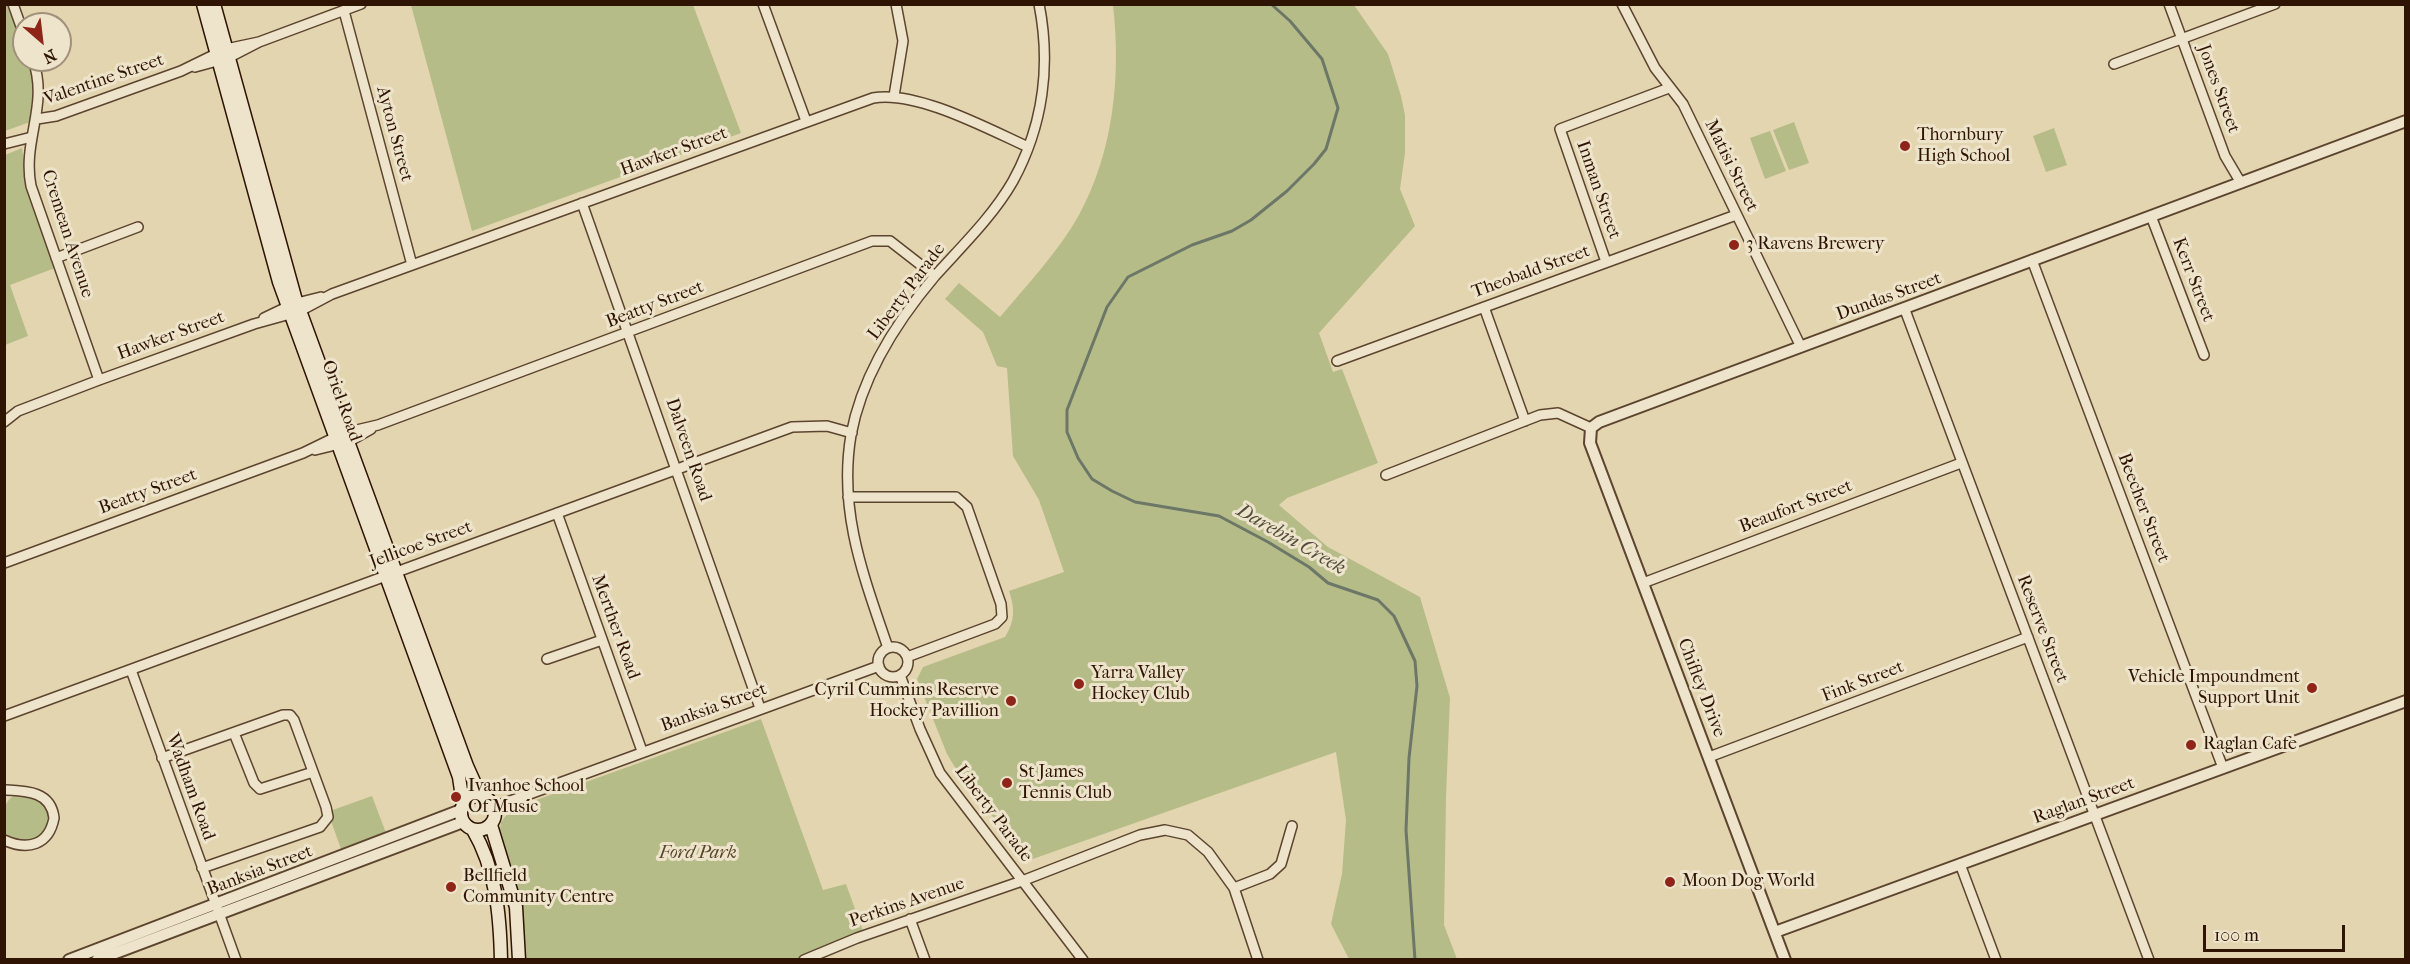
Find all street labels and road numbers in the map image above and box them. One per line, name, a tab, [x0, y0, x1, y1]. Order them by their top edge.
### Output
street label: Jones Street	[2192, 42, 2244, 136]
street label: Valentine Street	[41, 49, 167, 111]
street label: Ayton Street	[371, 84, 417, 184]
street label: Matisi Street	[1699, 116, 1763, 216]
street label: Hawker Street	[618, 123, 730, 181]
street label: Inman Street	[1571, 138, 1625, 242]
street label: Cremean Avenue	[36, 167, 98, 301]
street label: Kerr Street	[2167, 235, 2219, 325]
street label: Liberty Parade	[864, 239, 950, 345]
street label: Theobald Street	[1469, 241, 1593, 303]
street label: Dundas Street	[1833, 268, 1945, 326]
street label: Beatty Street	[603, 277, 707, 333]
street label: Hawker Street	[115, 307, 227, 365]
street label: Oriel Road	[316, 357, 366, 445]
street label: Dalveen Road	[660, 396, 716, 504]
street label: Beecher Street	[2112, 450, 2174, 566]
street label: Beatty Street	[96, 464, 200, 520]
street label: Beaufort Street	[1736, 476, 1856, 538]
street label: Jellicoe Street	[367, 516, 475, 574]
street label: Merther Road	[586, 572, 644, 682]
street label: Reserve Street	[2012, 572, 2072, 686]
street label: Chifley Drive	[1672, 636, 1730, 740]
street label: Fink Street	[1819, 656, 1907, 708]
street label: Banksia Street	[658, 679, 770, 737]
street label: Wadham Road	[161, 731, 219, 843]
street label: Liberty Parade	[950, 761, 1036, 867]
street label: Raglan Street	[2030, 773, 2138, 829]
street label: Banksia Street	[204, 841, 316, 901]
street label: Perkins Avenue	[847, 873, 967, 933]

